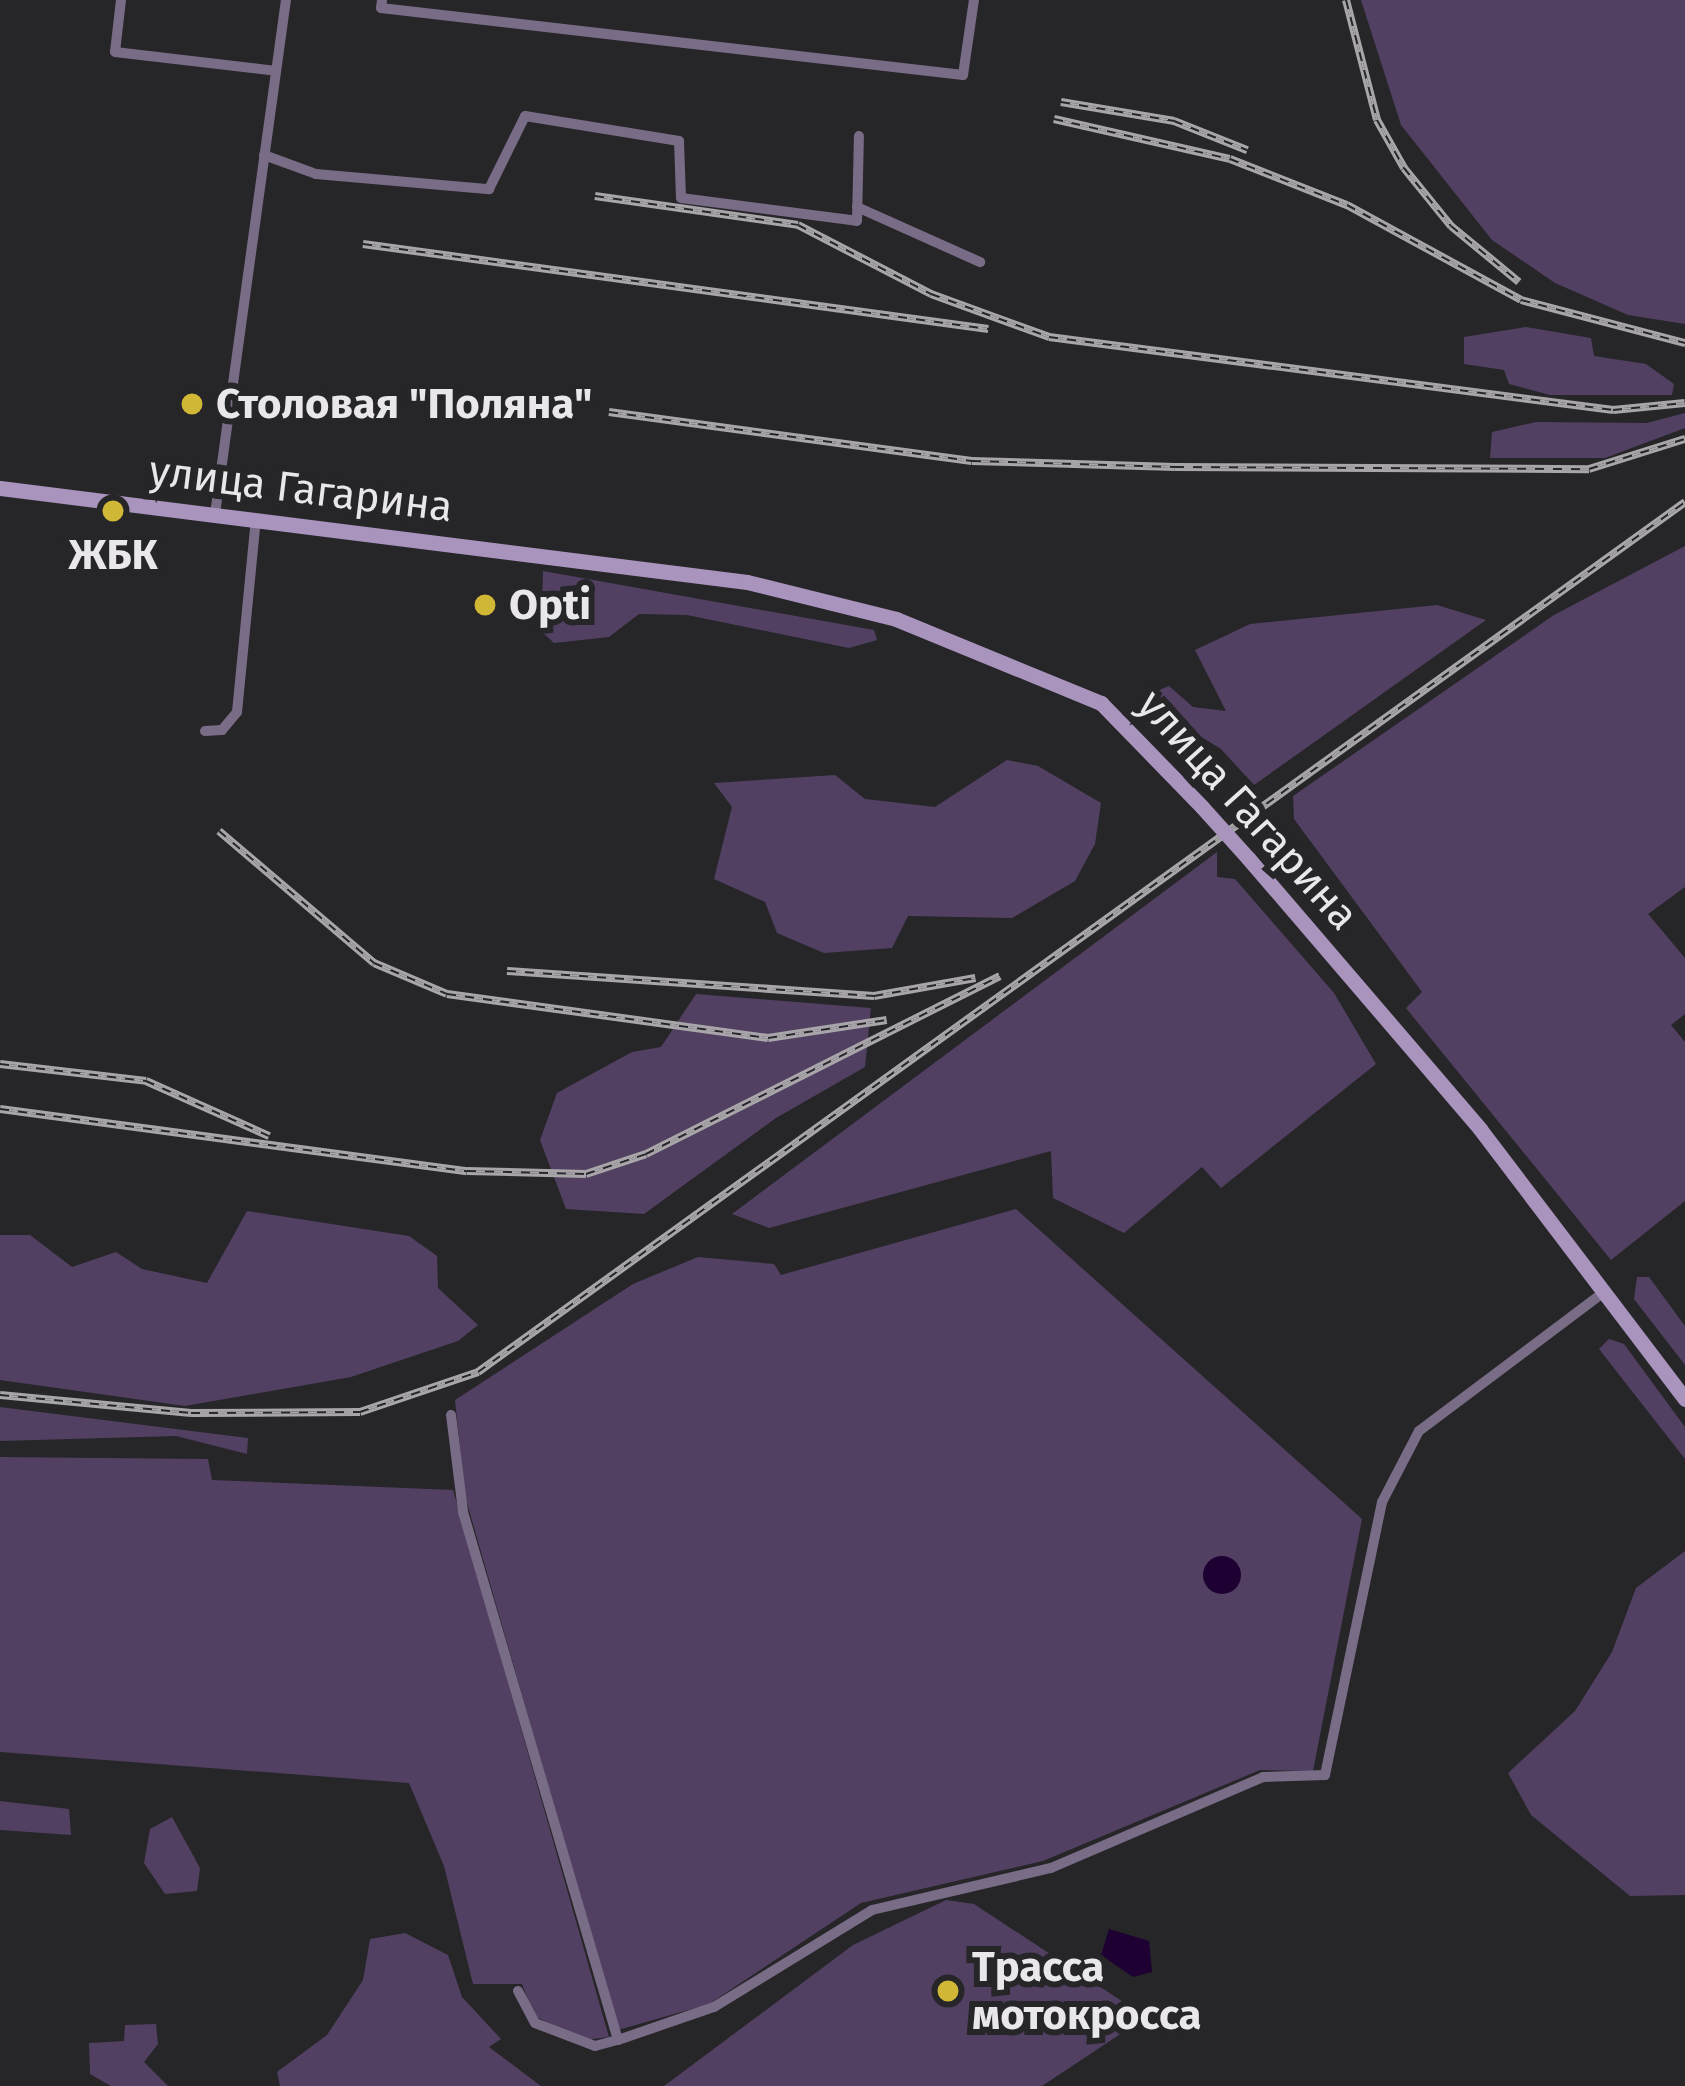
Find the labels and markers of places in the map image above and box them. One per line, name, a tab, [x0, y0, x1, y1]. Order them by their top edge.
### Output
place label: Столовая "Поляна"	[216, 379, 592, 429]
marker: Столовая "Поляна"	[179, 391, 205, 417]
marker: ЖБК	[100, 498, 126, 524]
place label: ЖБК	[68, 530, 158, 580]
place label: Opti	[509, 580, 591, 630]
marker: Opti	[472, 592, 498, 618]
place label: Трасса мотокросса	[972, 1942, 1202, 2040]
marker: Трасса мотокросса	[935, 1978, 961, 2004]

